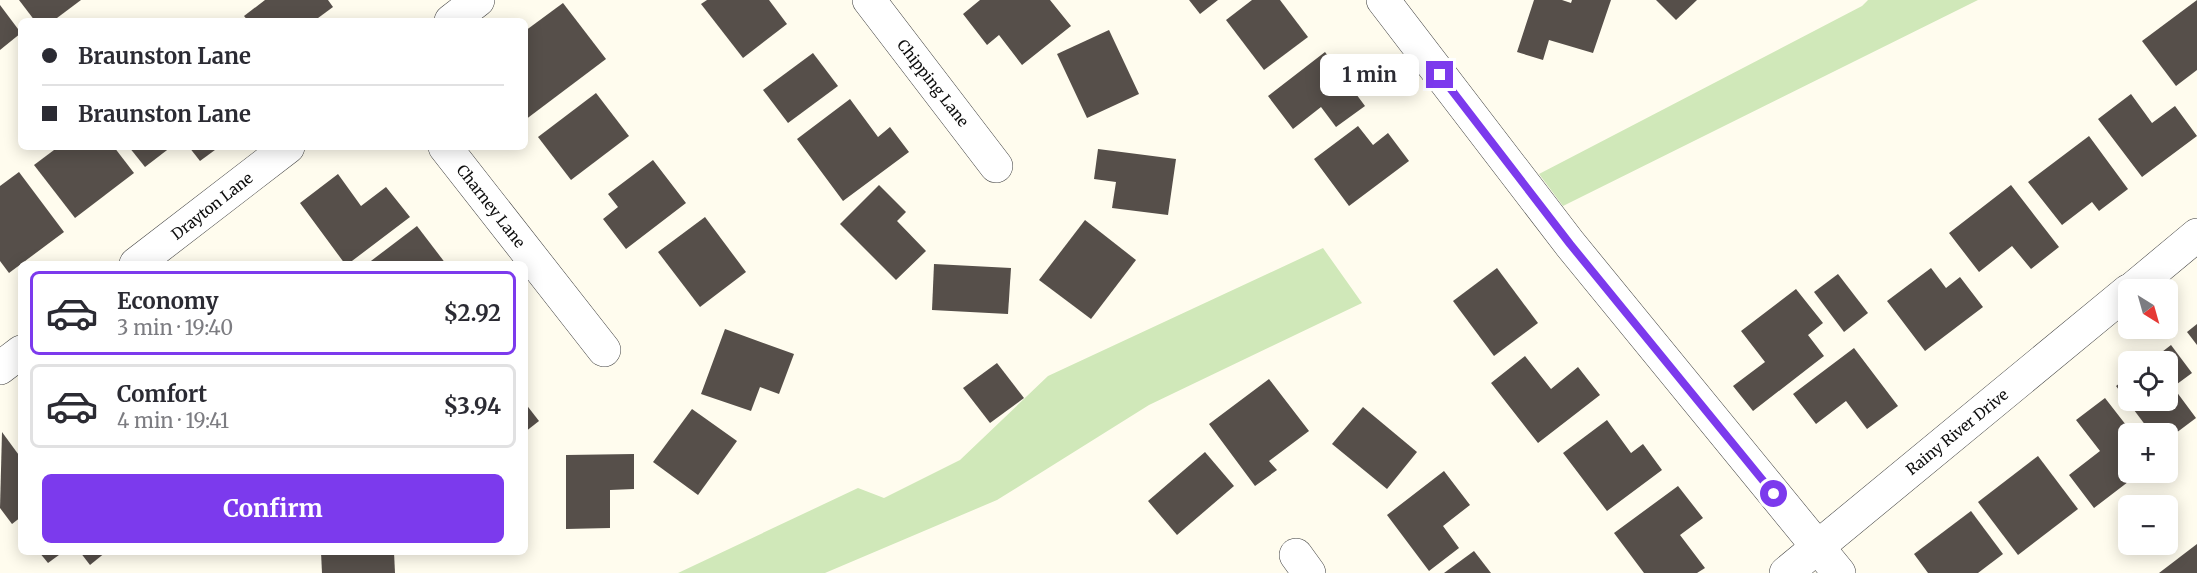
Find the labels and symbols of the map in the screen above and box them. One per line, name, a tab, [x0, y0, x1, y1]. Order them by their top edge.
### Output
street label: Chipping Lane	[893, 36, 973, 131]
callout: 1 min	[1320, 54, 1419, 96]
route end	[1426, 61, 1453, 88]
street label: Charney Lane	[453, 161, 529, 251]
street label: Drayton Lane	[168, 168, 257, 244]
north arrow	[2118, 279, 2178, 339]
street label: Rainy River Drive	[1902, 385, 2012, 479]
route start	[1760, 480, 1787, 507]

